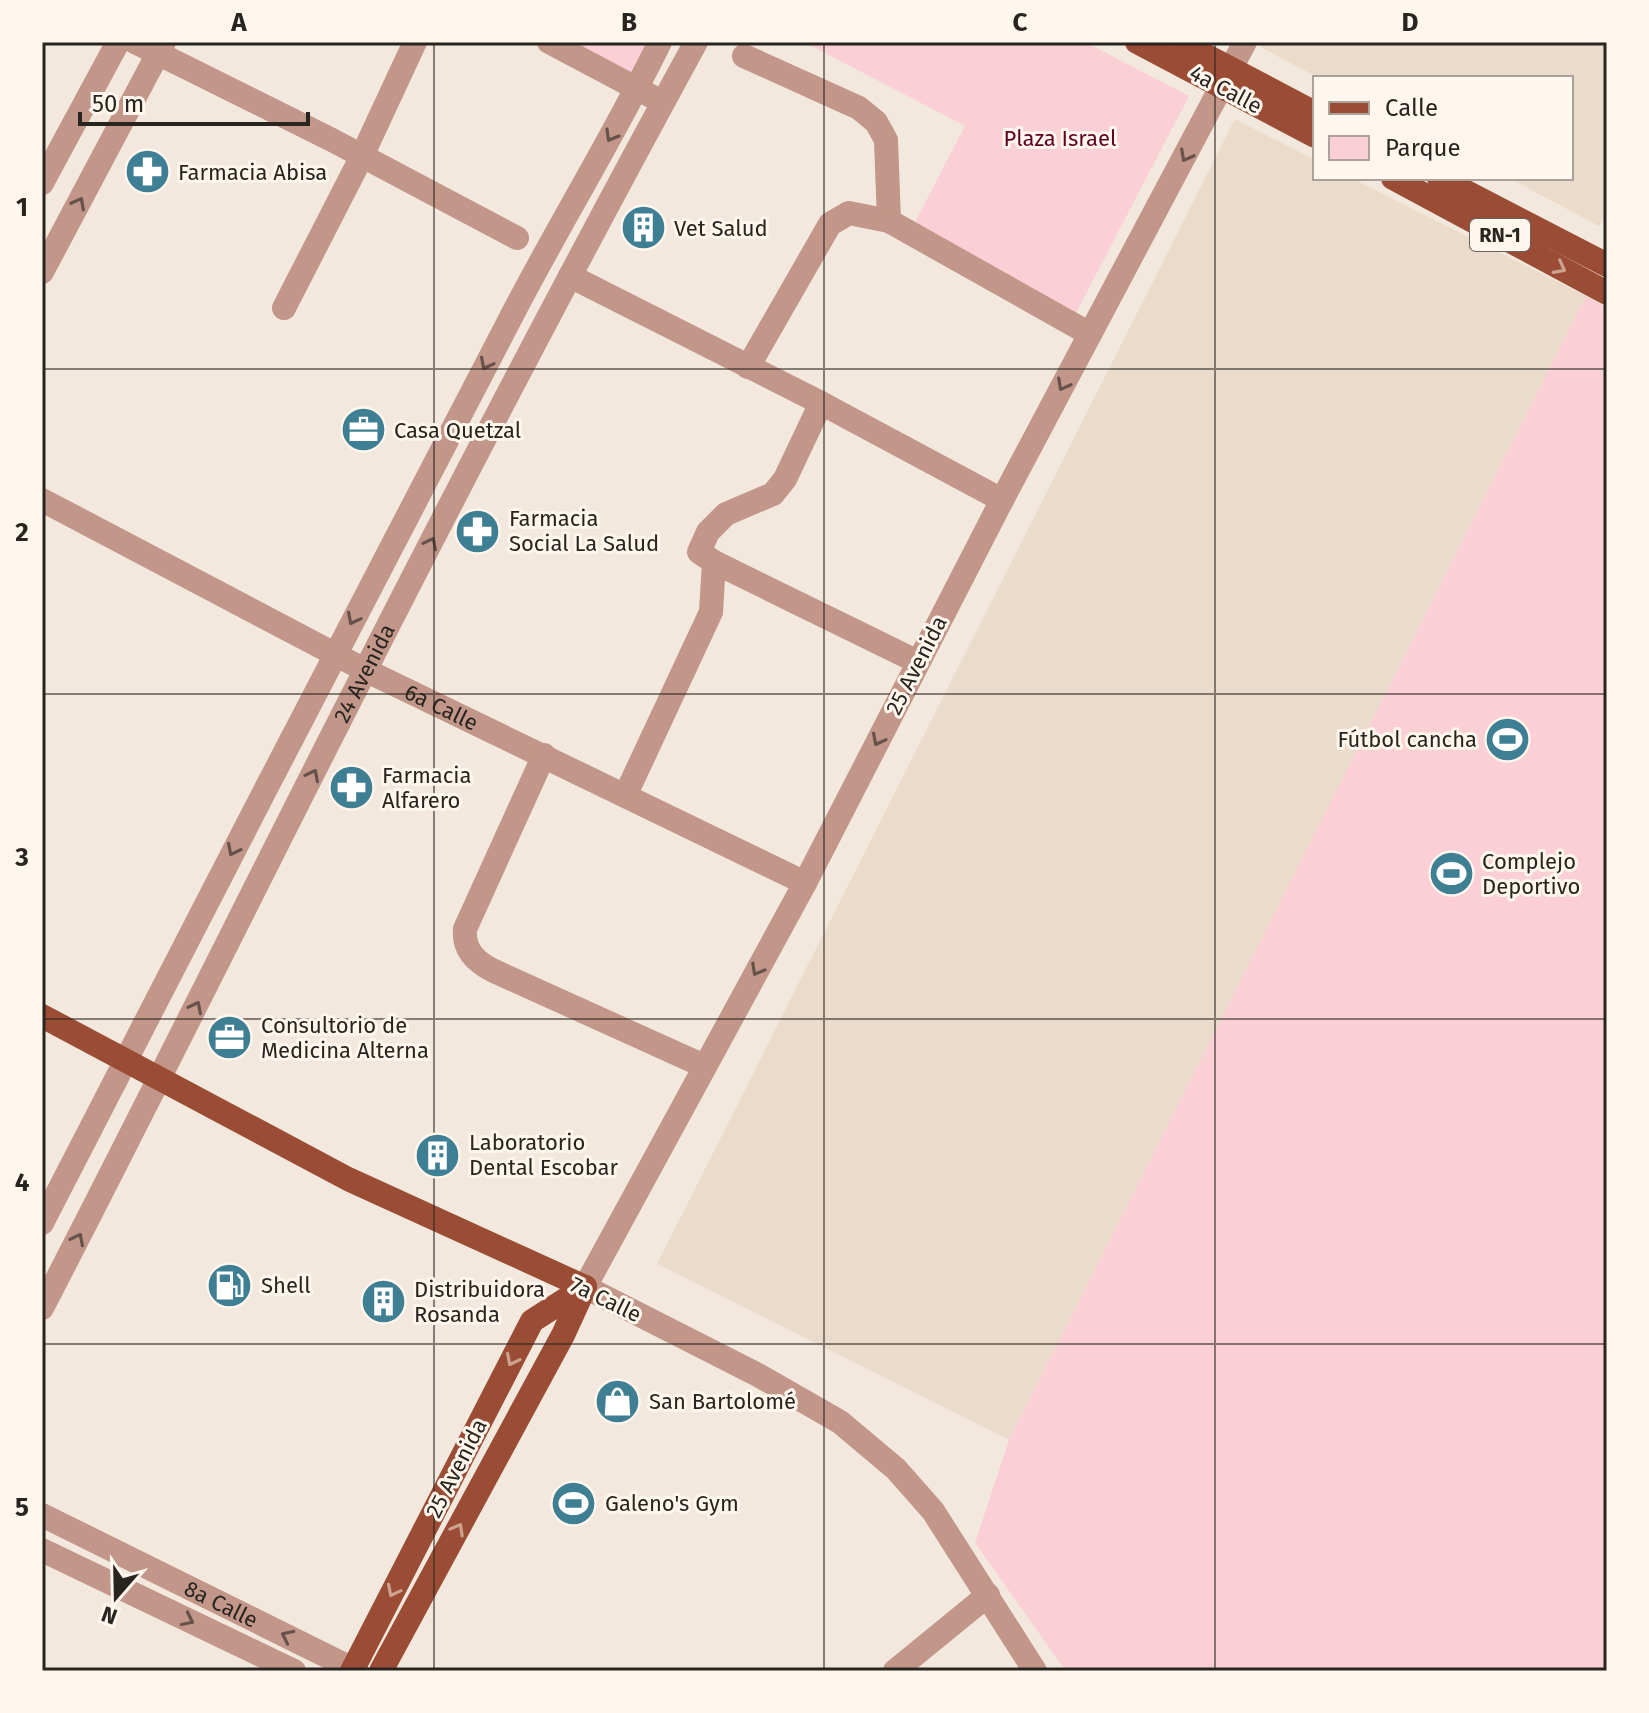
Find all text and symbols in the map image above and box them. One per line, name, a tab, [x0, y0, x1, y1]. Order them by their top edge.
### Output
text: A	[230, 7, 247, 38]
text: B	[621, 7, 637, 38]
text: C	[1013, 7, 1028, 38]
text: D	[1402, 7, 1419, 38]
street label: 4a Calle	[1185, 59, 1267, 120]
scale bar	[80, 76, 308, 126]
legend	[1313, 76, 1573, 180]
text: 50 m	[92, 90, 144, 118]
text: Calle	[1385, 94, 1438, 122]
park label: Plaza Israel	[1004, 125, 1116, 152]
one-way arrow	[605, 127, 621, 141]
text: Parque	[1385, 134, 1461, 162]
one-way arrow	[1180, 147, 1196, 162]
pharmacy icon: Farmacia Abisa	[123, 148, 171, 196]
place label: Farmacia Abisa	[178, 159, 327, 186]
text: 1	[16, 192, 28, 223]
one-way arrow	[69, 196, 84, 211]
building icon: Vet Salud	[619, 204, 667, 252]
place label: Vet Salud	[674, 215, 768, 242]
road number: RN-1	[1470, 219, 1530, 251]
one-way arrow	[1552, 258, 1567, 273]
one-way arrow	[481, 356, 496, 370]
one-way arrow	[1057, 376, 1073, 391]
office icon: Casa Quetzal	[339, 406, 387, 454]
place label: Casa Quetzal	[394, 417, 521, 444]
place label: Farmacia Social La Salud	[509, 505, 659, 557]
pharmacy icon: Farmacia Social La Salud	[454, 507, 502, 555]
text: 2	[15, 517, 29, 548]
one-way arrow	[422, 537, 437, 552]
one-way arrow	[348, 611, 363, 626]
street label: 25 Avenida	[880, 611, 953, 719]
street label: 24 Avenida	[328, 619, 401, 727]
street label: 6a Calle	[400, 678, 482, 737]
sports icon: Fútbol cancha	[1484, 715, 1532, 763]
place label: Fútbol cancha	[1338, 726, 1477, 753]
one-way arrow	[872, 731, 888, 746]
place label: Farmacia Alfarero	[382, 762, 471, 814]
pharmacy icon: Farmacia Alfarero	[327, 764, 375, 812]
one-way arrow	[303, 768, 319, 783]
one-way arrow	[227, 841, 242, 856]
text: 3	[14, 842, 29, 873]
place label: Complejo Deportivo	[1482, 848, 1580, 900]
sports icon: Complejo Deportivo	[1427, 850, 1475, 898]
one-way arrow	[751, 961, 767, 975]
one-way arrow	[187, 1001, 202, 1016]
place label: Consultorio de Medicina Alterna	[261, 1012, 429, 1064]
office icon: Consultorio de Medicina Alterna	[206, 1014, 254, 1062]
place label: Laboratorio Dental Escobar	[469, 1129, 619, 1181]
building icon: Laboratorio Dental Escobar	[414, 1131, 462, 1179]
text: 4	[15, 1167, 30, 1198]
one-way arrow	[68, 1232, 83, 1247]
fuel station icon: Shell	[206, 1261, 254, 1309]
street label: 7a Calle	[566, 1271, 646, 1328]
place label: Shell	[261, 1272, 311, 1299]
place label: Distribuidora Rosanda	[414, 1276, 545, 1328]
building icon: Distribuidora Rosanda	[359, 1278, 407, 1326]
one-way arrow	[507, 1351, 522, 1366]
shop icon: San Bartolomé	[594, 1377, 642, 1425]
place label: San Bartolomé	[649, 1388, 796, 1415]
street label: 25 Avenida	[420, 1414, 493, 1522]
sports icon: Galeno's Gym	[550, 1479, 598, 1527]
place label: Galeno's Gym	[605, 1490, 739, 1517]
text: 5	[15, 1492, 29, 1523]
one-way arrow	[448, 1523, 464, 1537]
north arrow	[76, 1557, 156, 1637]
street label: 8a Calle	[180, 1575, 262, 1634]
one-way arrow	[387, 1582, 403, 1597]
text: N	[98, 1600, 121, 1631]
one-way arrow	[180, 1610, 194, 1626]
one-way arrow	[280, 1631, 295, 1646]

